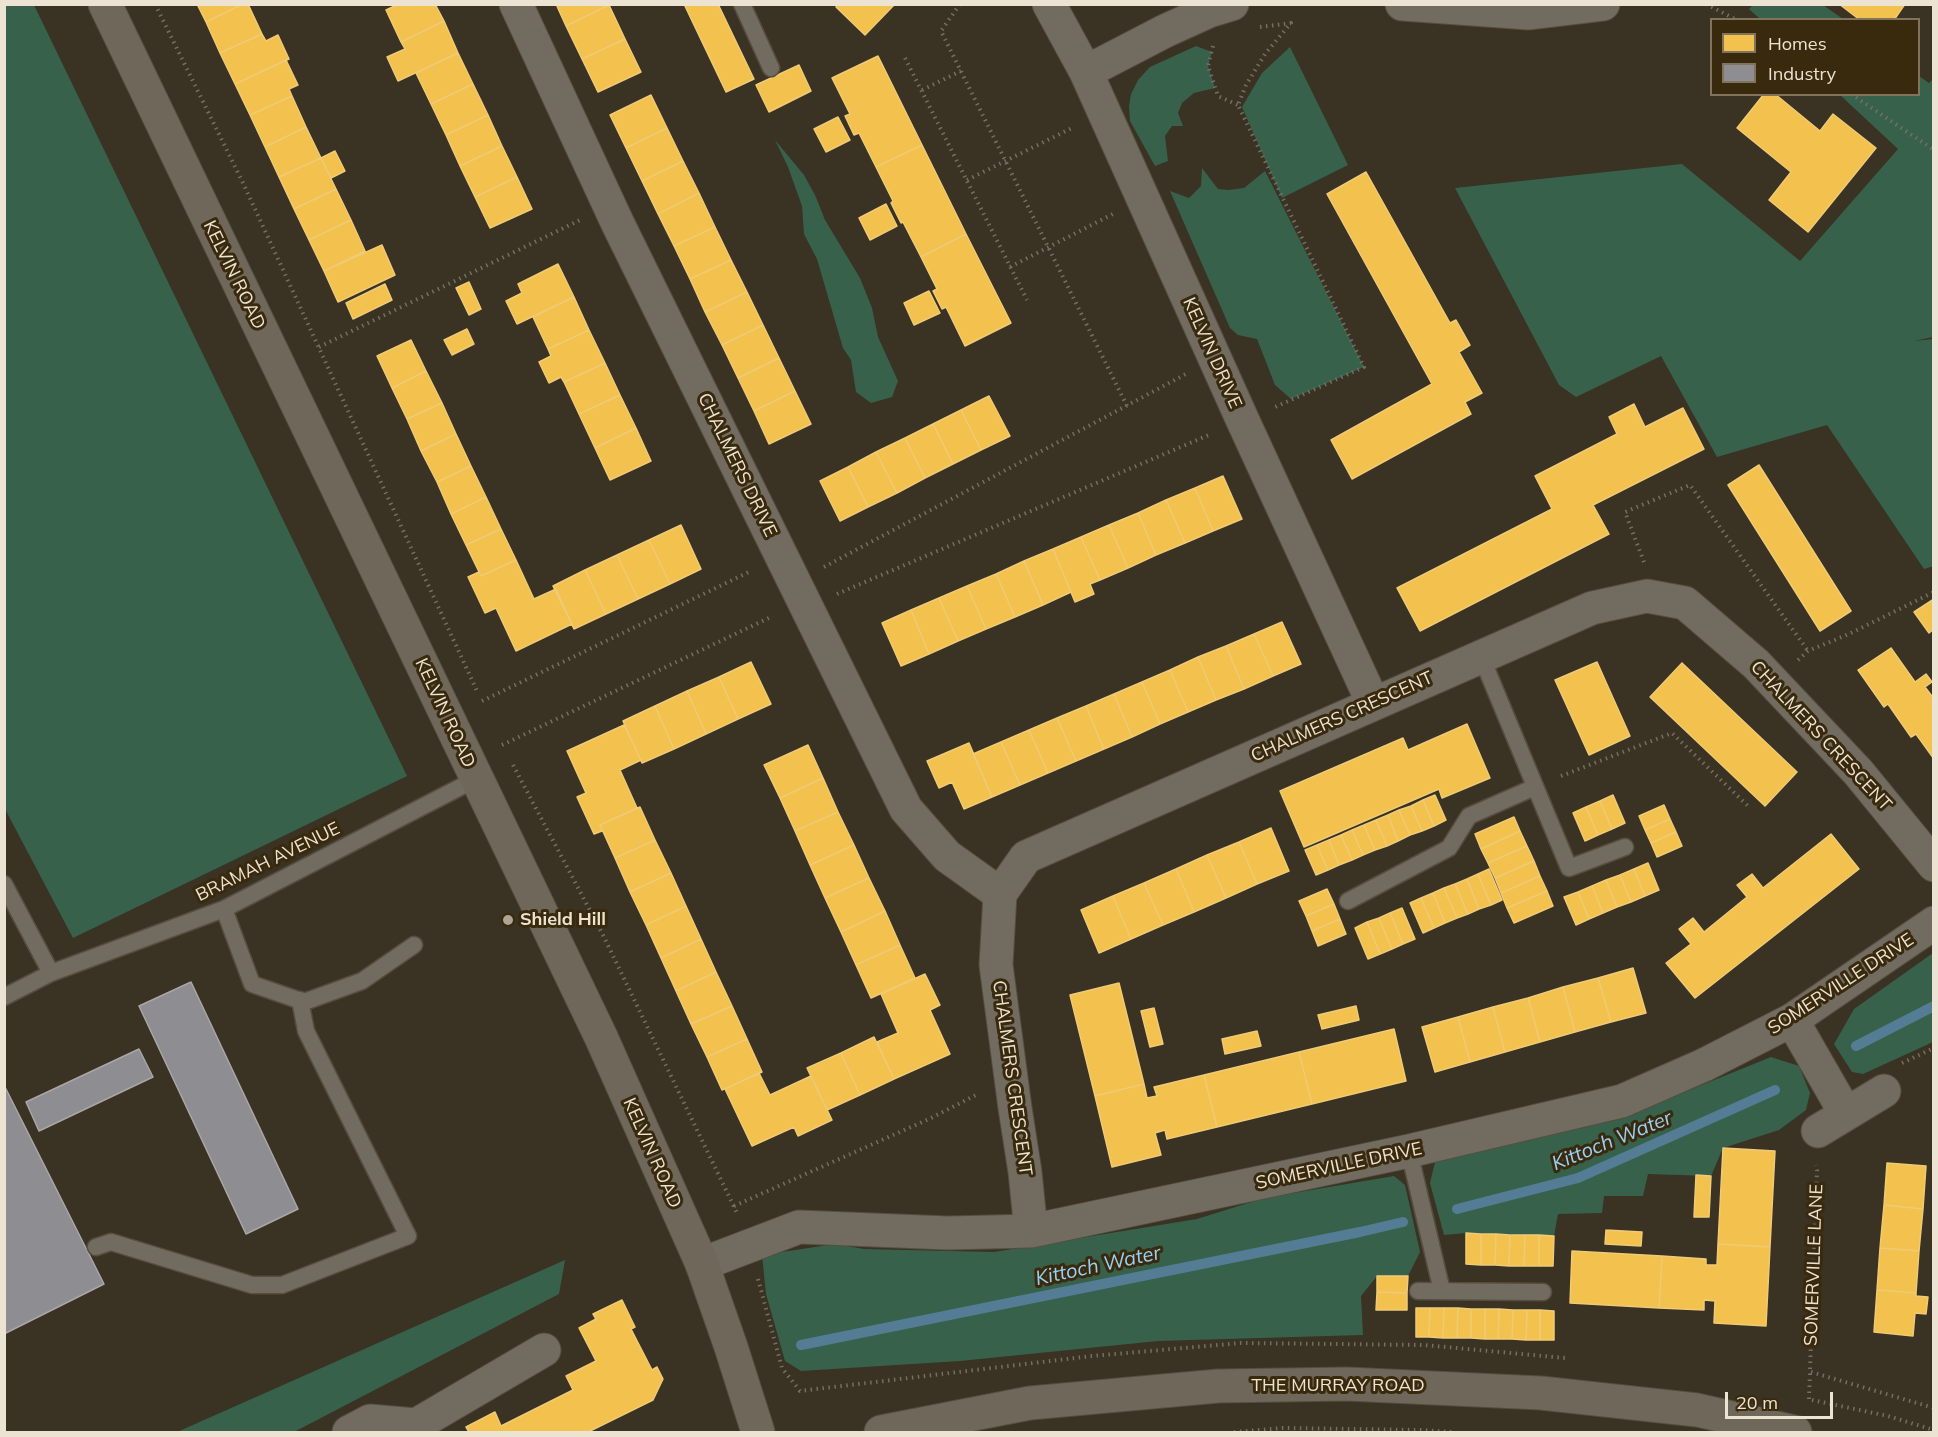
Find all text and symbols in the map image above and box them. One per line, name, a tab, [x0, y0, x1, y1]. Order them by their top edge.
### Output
legend	[1710, 18, 1920, 96]
text: Homes	[1768, 32, 1827, 55]
text: Industry	[1768, 62, 1836, 85]
street label: KELVIN ROAD	[198, 217, 270, 333]
street label: KELVIN DRIVE	[1178, 294, 1246, 412]
street label: CHALMERS DRIVE	[693, 390, 781, 540]
street label: KELVIN ROAD	[410, 655, 480, 771]
street label: CHALMERS CRESCENT	[1746, 657, 1896, 815]
street label: CHALMERS CRESCENT	[1248, 667, 1436, 767]
street label: BRAMAH AVENUE	[193, 818, 343, 906]
place label: Shield Hill	[520, 909, 606, 931]
marker: Shield Hill	[501, 913, 515, 927]
street label: SOMERVILLE DRIVE	[1764, 929, 1918, 1039]
street label: CHALMERS CRESCENT	[988, 979, 1036, 1177]
street label: KELVIN ROAD	[618, 1095, 686, 1211]
water label: Kittoch Water	[1548, 1106, 1676, 1176]
street label: SOMERVILLE DRIVE	[1254, 1138, 1424, 1194]
street label: SOMERVILLE LANE	[1800, 1184, 1828, 1346]
water label: Kittoch Water	[1033, 1241, 1163, 1291]
street label: THE MURRAY ROAD	[1251, 1375, 1425, 1397]
scale bar	[1728, 1380, 1836, 1418]
text: 20 m	[1736, 1391, 1778, 1414]

